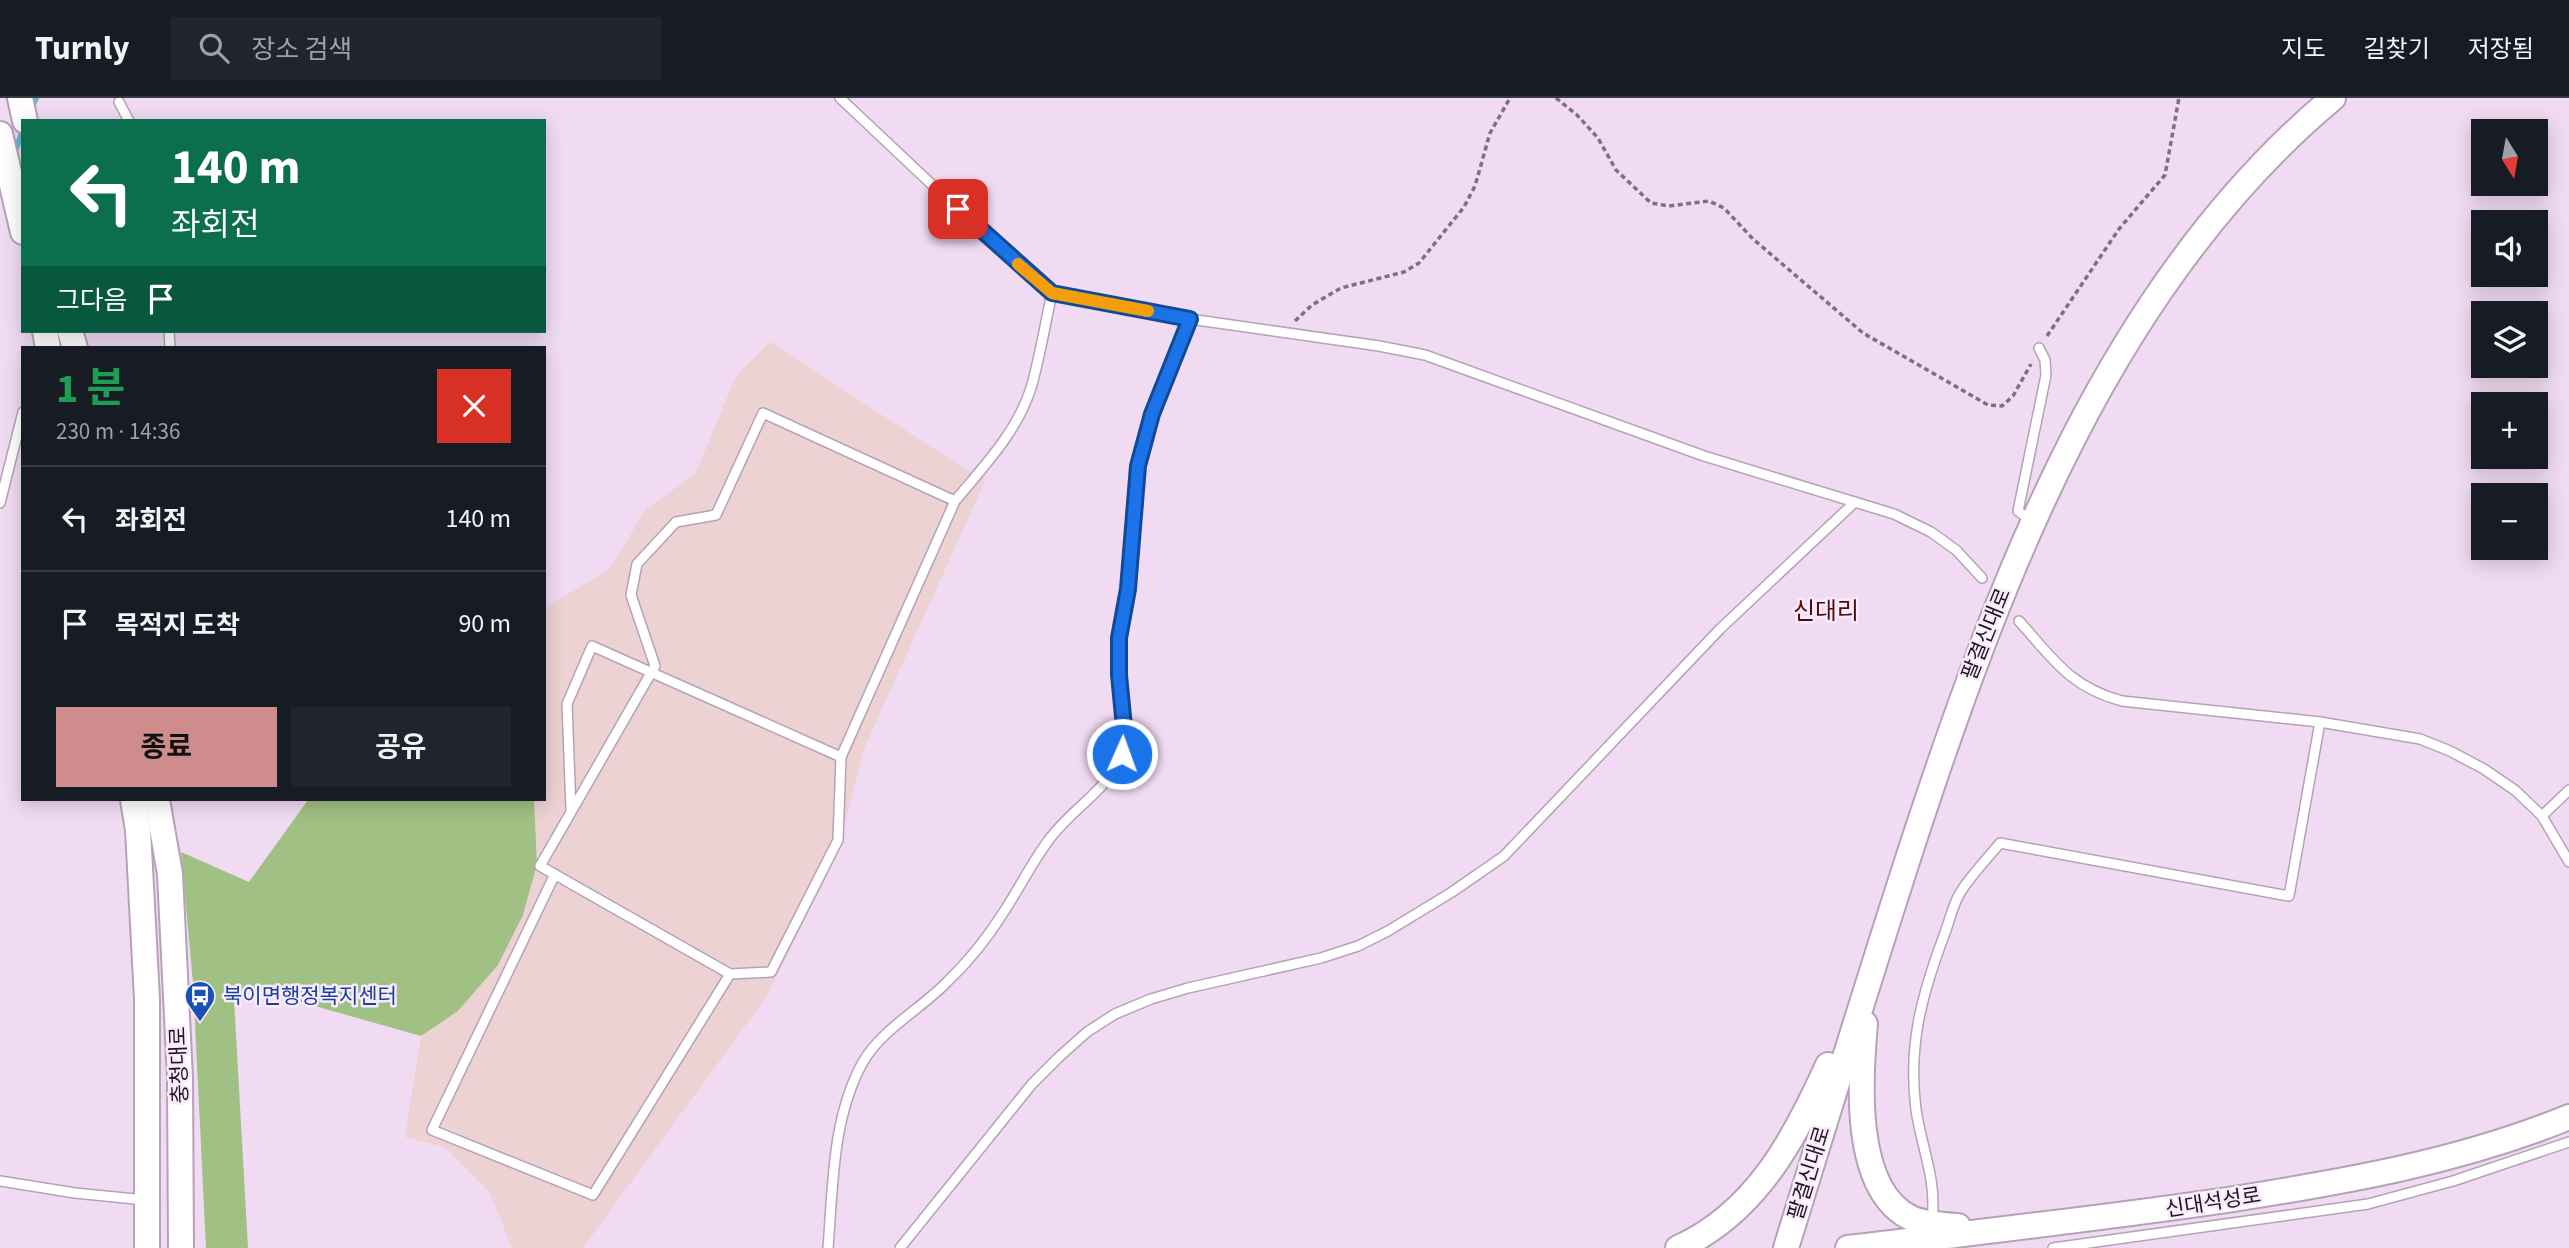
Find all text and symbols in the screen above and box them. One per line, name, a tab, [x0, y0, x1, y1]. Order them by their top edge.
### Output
search box	[171, 17, 661, 80]
text: Turnly	[35, 25, 129, 72]
icon: search	[195, 29, 233, 67]
text: 장소 검색	[251, 31, 352, 68]
text: 지도	[2281, 32, 2326, 67]
text: 길찾기	[2364, 32, 2430, 67]
text: 저장됨	[2468, 32, 2534, 67]
north arrow	[2471, 119, 2548, 196]
map controls	[2471, 119, 2548, 560]
text: 140 m	[171, 133, 300, 203]
icon: left	[56, 147, 147, 238]
pin	[928, 179, 988, 239]
icon: arrive	[939, 190, 977, 228]
text: 좌회전	[171, 202, 259, 248]
button: sound	[2471, 210, 2548, 287]
icon: arrive	[142, 280, 180, 318]
text: 그다음	[56, 282, 128, 319]
button: layers	[2471, 301, 2548, 378]
text: 1 분	[56, 359, 125, 419]
button: close	[437, 369, 511, 443]
button: +	[2471, 392, 2548, 469]
text: 230 m · 14:36	[56, 415, 180, 448]
button: −	[2471, 483, 2548, 560]
icon: left	[56, 500, 94, 538]
text: 140 m	[445, 500, 511, 537]
text: 좌회전	[115, 502, 187, 539]
street label: 팔결신대로	[1954, 584, 2018, 684]
district label: 신대리	[1793, 594, 1859, 629]
icon: arrive	[56, 605, 94, 643]
text: 90 m	[458, 605, 511, 642]
text: 목적지 도착	[115, 607, 240, 644]
button: 종료	[56, 707, 277, 787]
button: 공유	[291, 707, 511, 787]
position arrow	[1085, 717, 1159, 791]
bus stop icon: 북이면행정복지센터	[183, 979, 217, 1023]
place label: 북이면행정복지센터	[223, 981, 397, 1011]
street label: 충청대로	[163, 1026, 195, 1104]
street label: 팔결신대로	[1781, 1122, 1837, 1224]
street label: 신대석성로	[2163, 1180, 2263, 1224]

